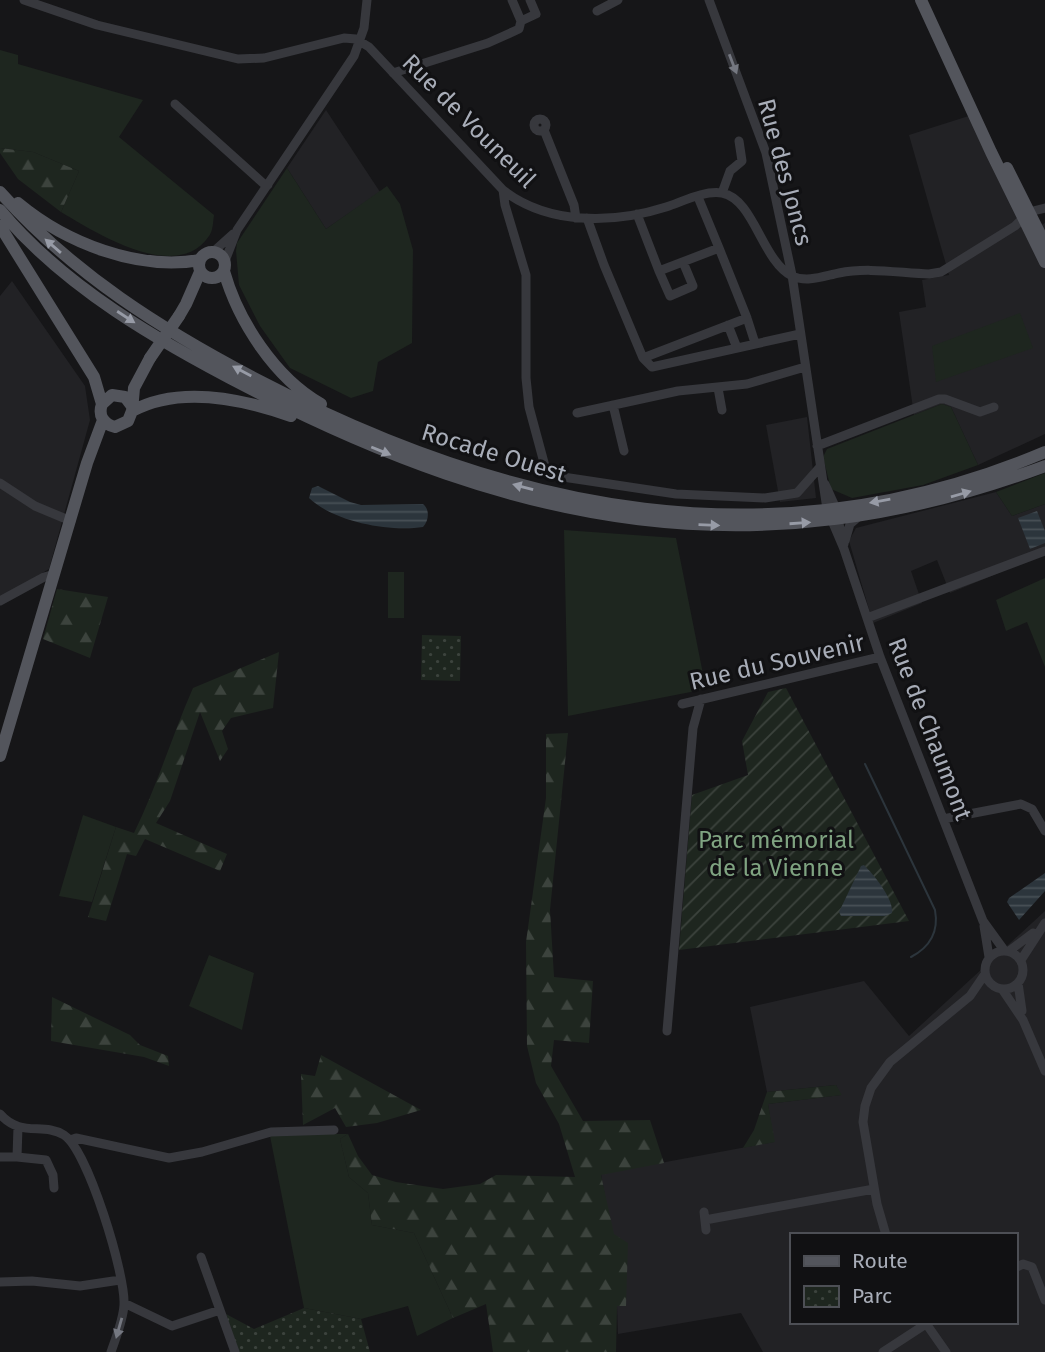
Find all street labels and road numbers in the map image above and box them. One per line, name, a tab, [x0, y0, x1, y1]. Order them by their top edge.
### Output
street label: Rue de Vouneuil	[396, 48, 542, 194]
street label: Rue des Joncs	[752, 95, 818, 249]
street label: Rocade Ouest	[418, 418, 570, 488]
street label: Rue du Souvenir	[687, 628, 868, 696]
street label: Rue de Chaumont	[882, 634, 978, 825]

